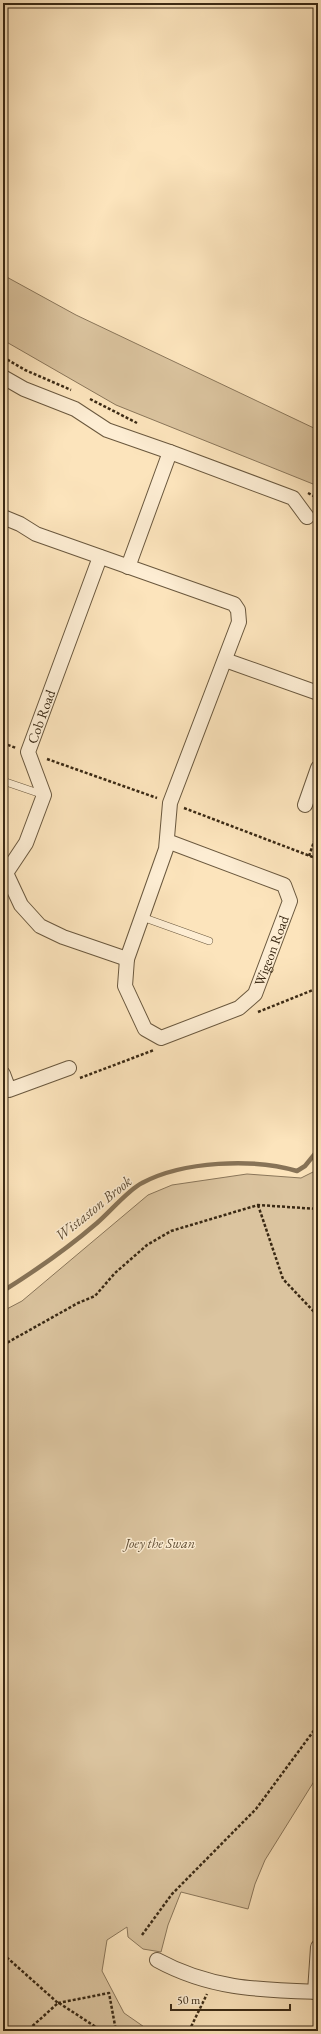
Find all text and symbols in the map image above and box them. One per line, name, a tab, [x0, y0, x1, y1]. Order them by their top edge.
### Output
street label: Cob Road	[23, 686, 60, 746]
street label: Wigeon Road	[250, 912, 293, 988]
water label: Wistaston Brook	[51, 1171, 135, 1245]
park label: Joey the Swan	[122, 1534, 195, 1552]
scale bar	[171, 1986, 290, 2012]
text: 50 m	[177, 1992, 201, 2008]

